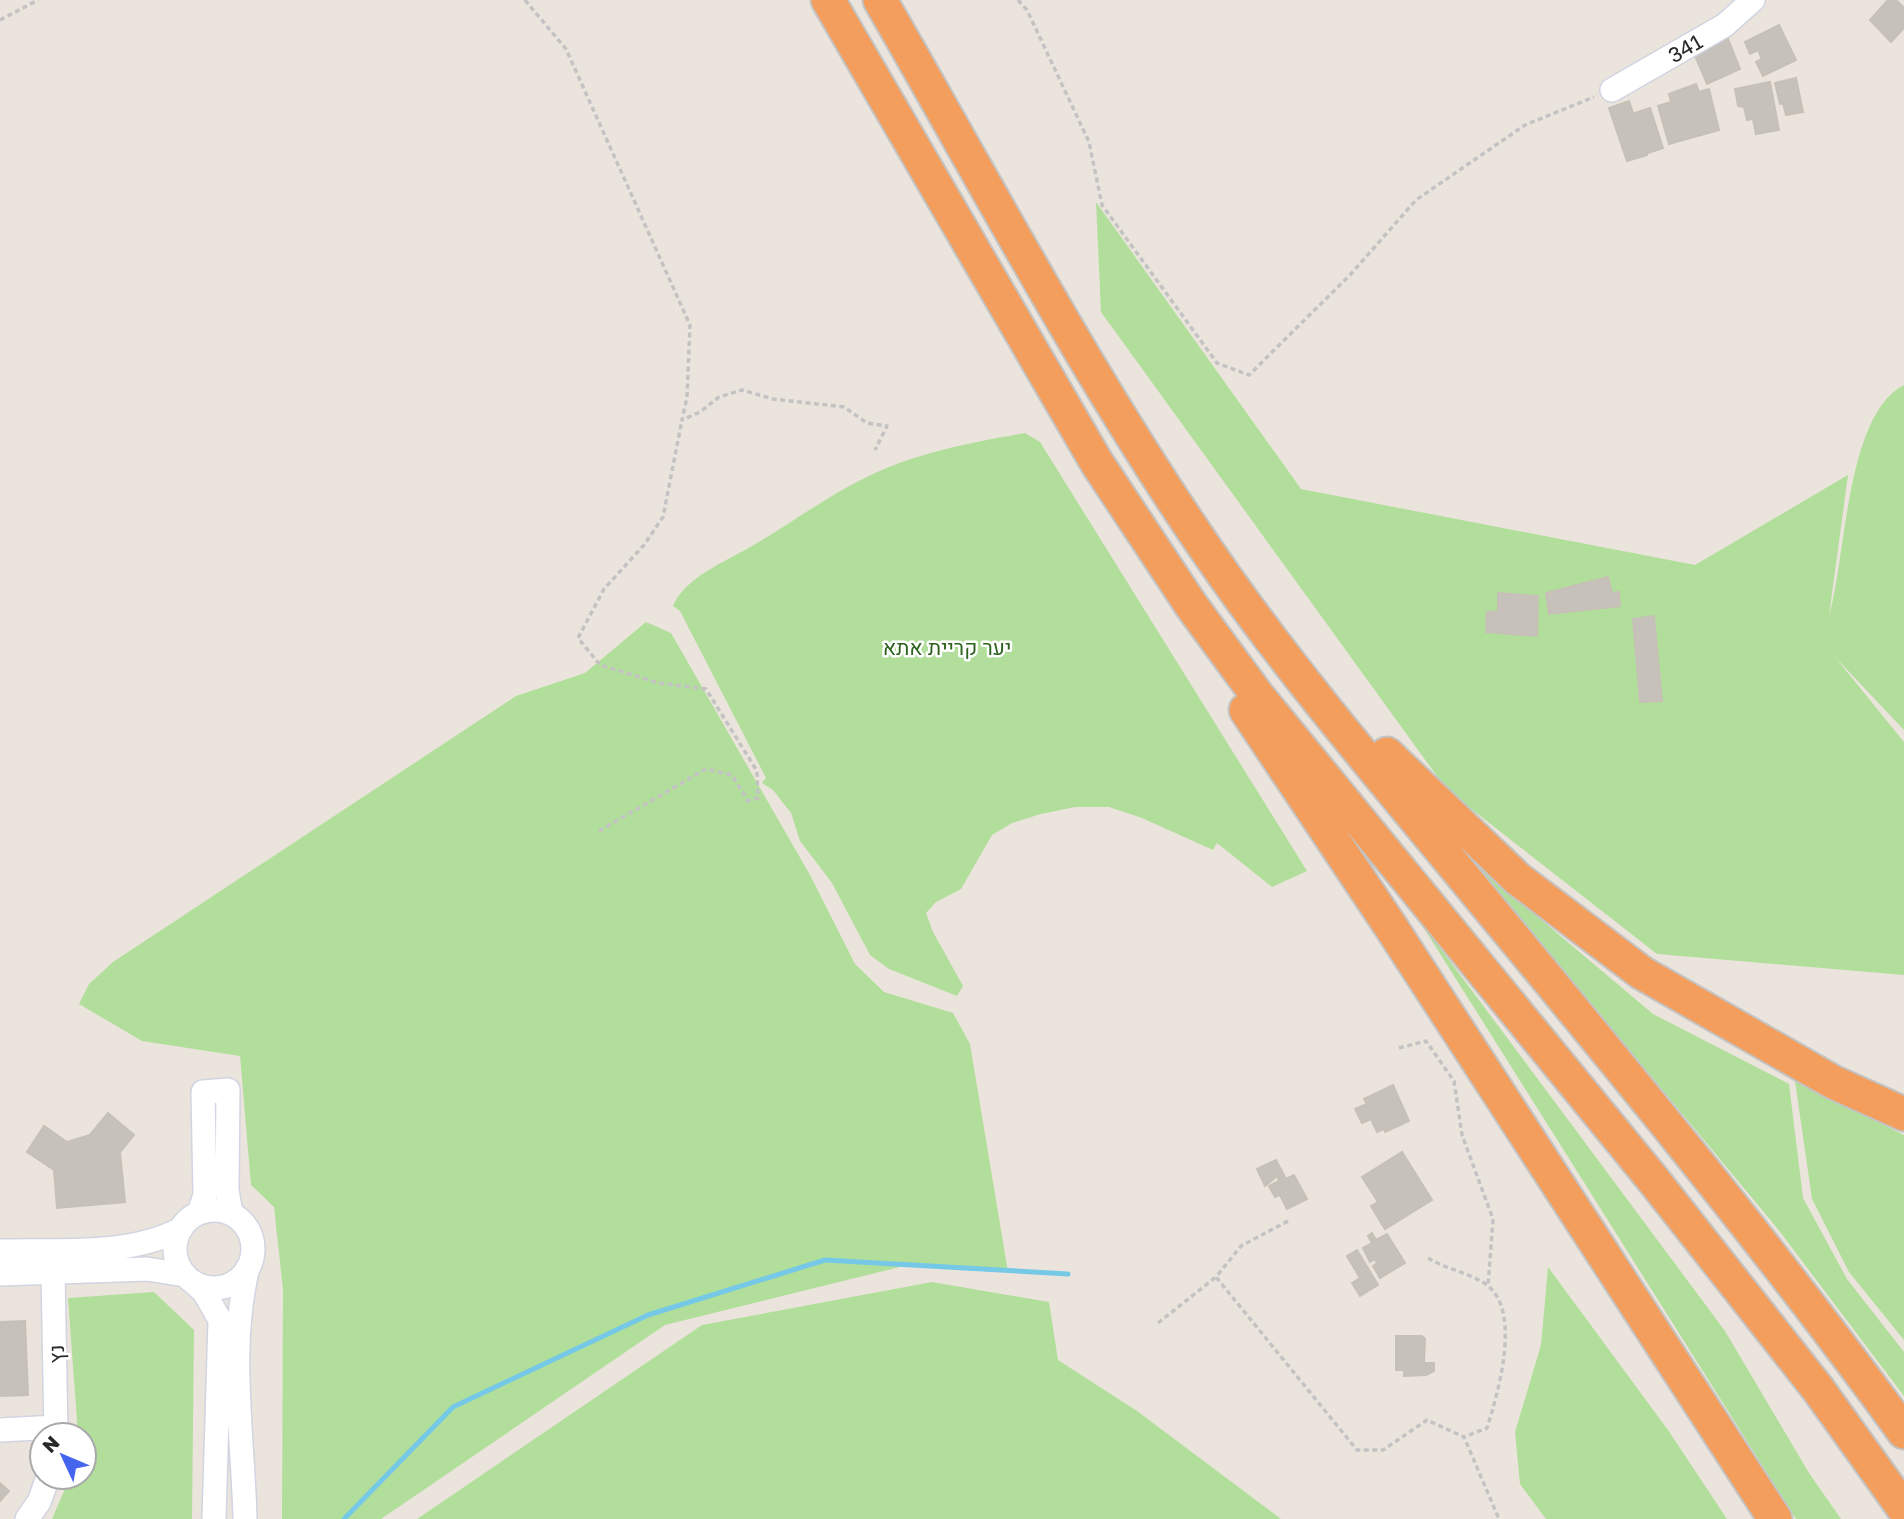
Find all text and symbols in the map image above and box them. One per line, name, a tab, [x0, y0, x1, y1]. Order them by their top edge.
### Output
street label: 341	[1663, 28, 1707, 68]
park label: יער קריית אתא	[883, 634, 1011, 660]
street label: נץ	[43, 1344, 69, 1364]
north arrow	[28, 1421, 98, 1491]
text: N	[37, 1431, 64, 1457]

